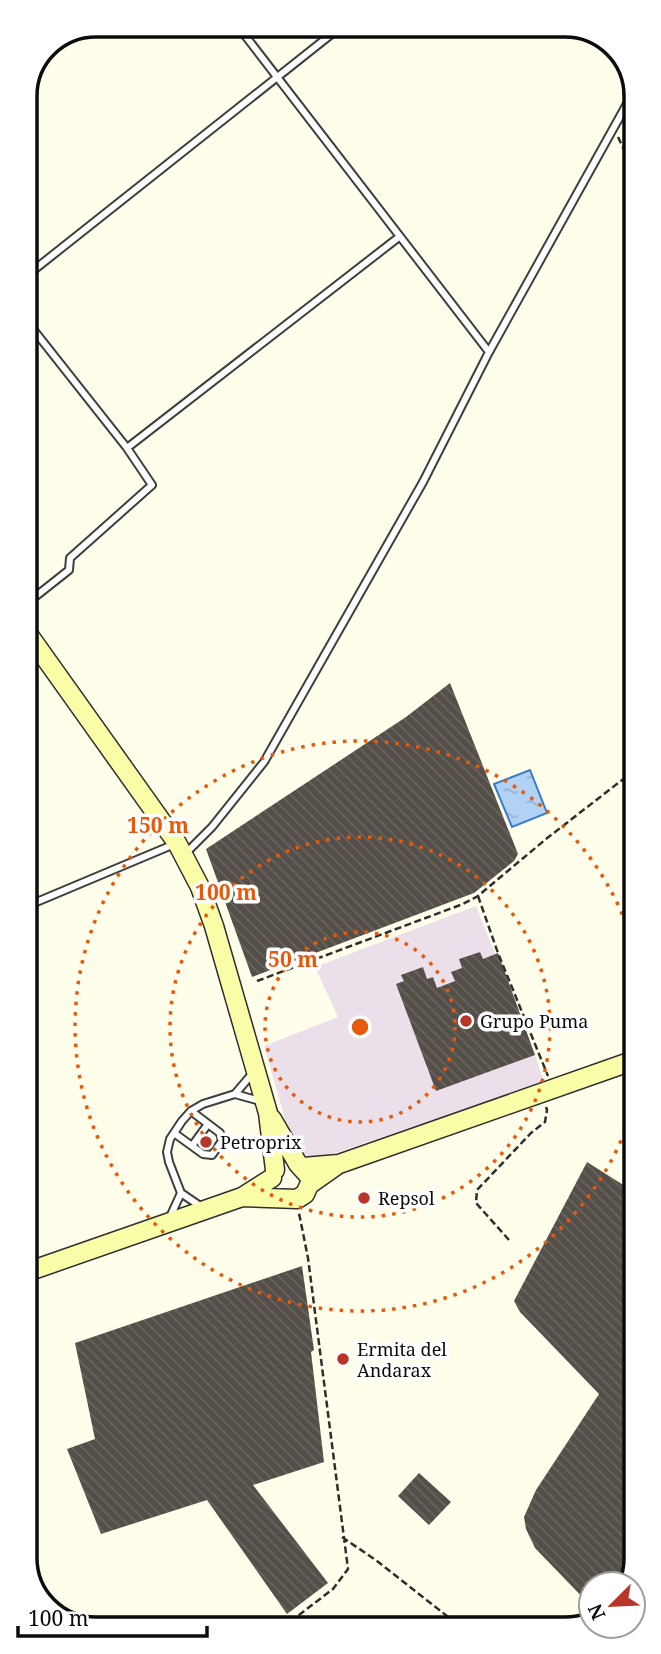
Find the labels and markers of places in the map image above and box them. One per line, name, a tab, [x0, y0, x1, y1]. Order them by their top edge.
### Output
place label: Grupo Puma	[480, 1009, 588, 1033]
marker: Grupo Puma	[458, 1013, 474, 1029]
centre of rings	[348, 1015, 372, 1039]
place label: Petroprix	[220, 1130, 302, 1154]
marker: Petroprix	[198, 1134, 214, 1150]
place label: Repsol	[378, 1186, 435, 1210]
marker: Repsol	[356, 1190, 372, 1206]
place label: Ermita del Andarax	[357, 1337, 447, 1382]
marker: Ermita del Andarax	[335, 1351, 351, 1367]

